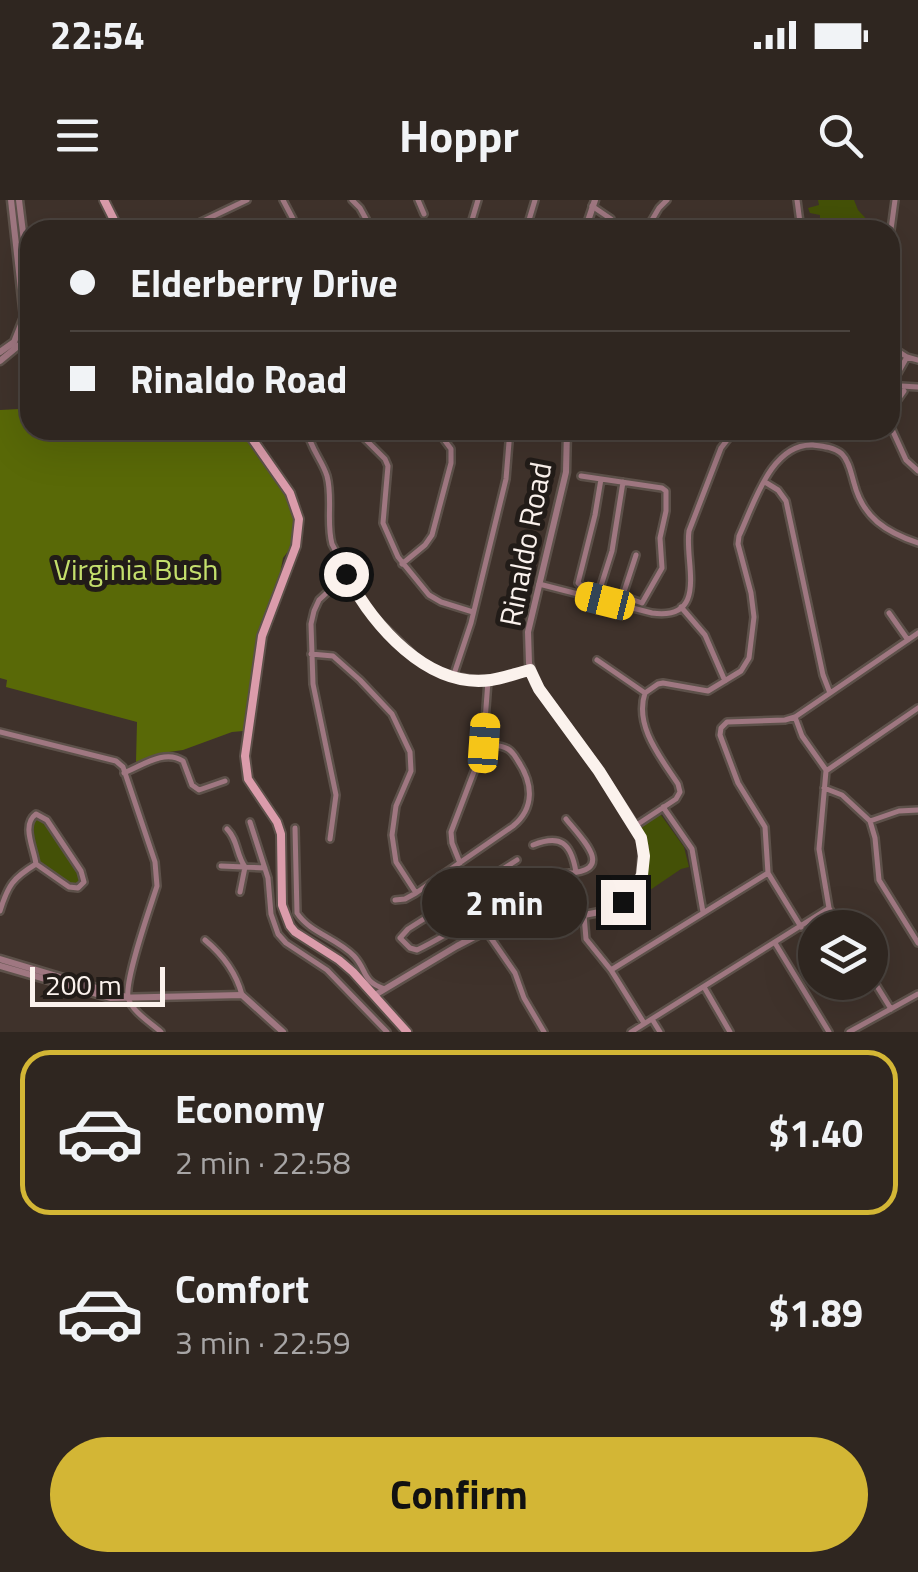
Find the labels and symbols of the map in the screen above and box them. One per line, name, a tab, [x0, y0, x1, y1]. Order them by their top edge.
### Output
street label: Rinaldo Road	[487, 458, 563, 630]
park label: Virginia Bush	[54, 546, 218, 592]
route start	[324, 552, 369, 597]
car	[572, 579, 638, 623]
car	[467, 712, 501, 774]
callout: 2 min	[423, 867, 588, 937]
route end	[601, 880, 646, 925]
scale bar	[30, 962, 165, 1006]

